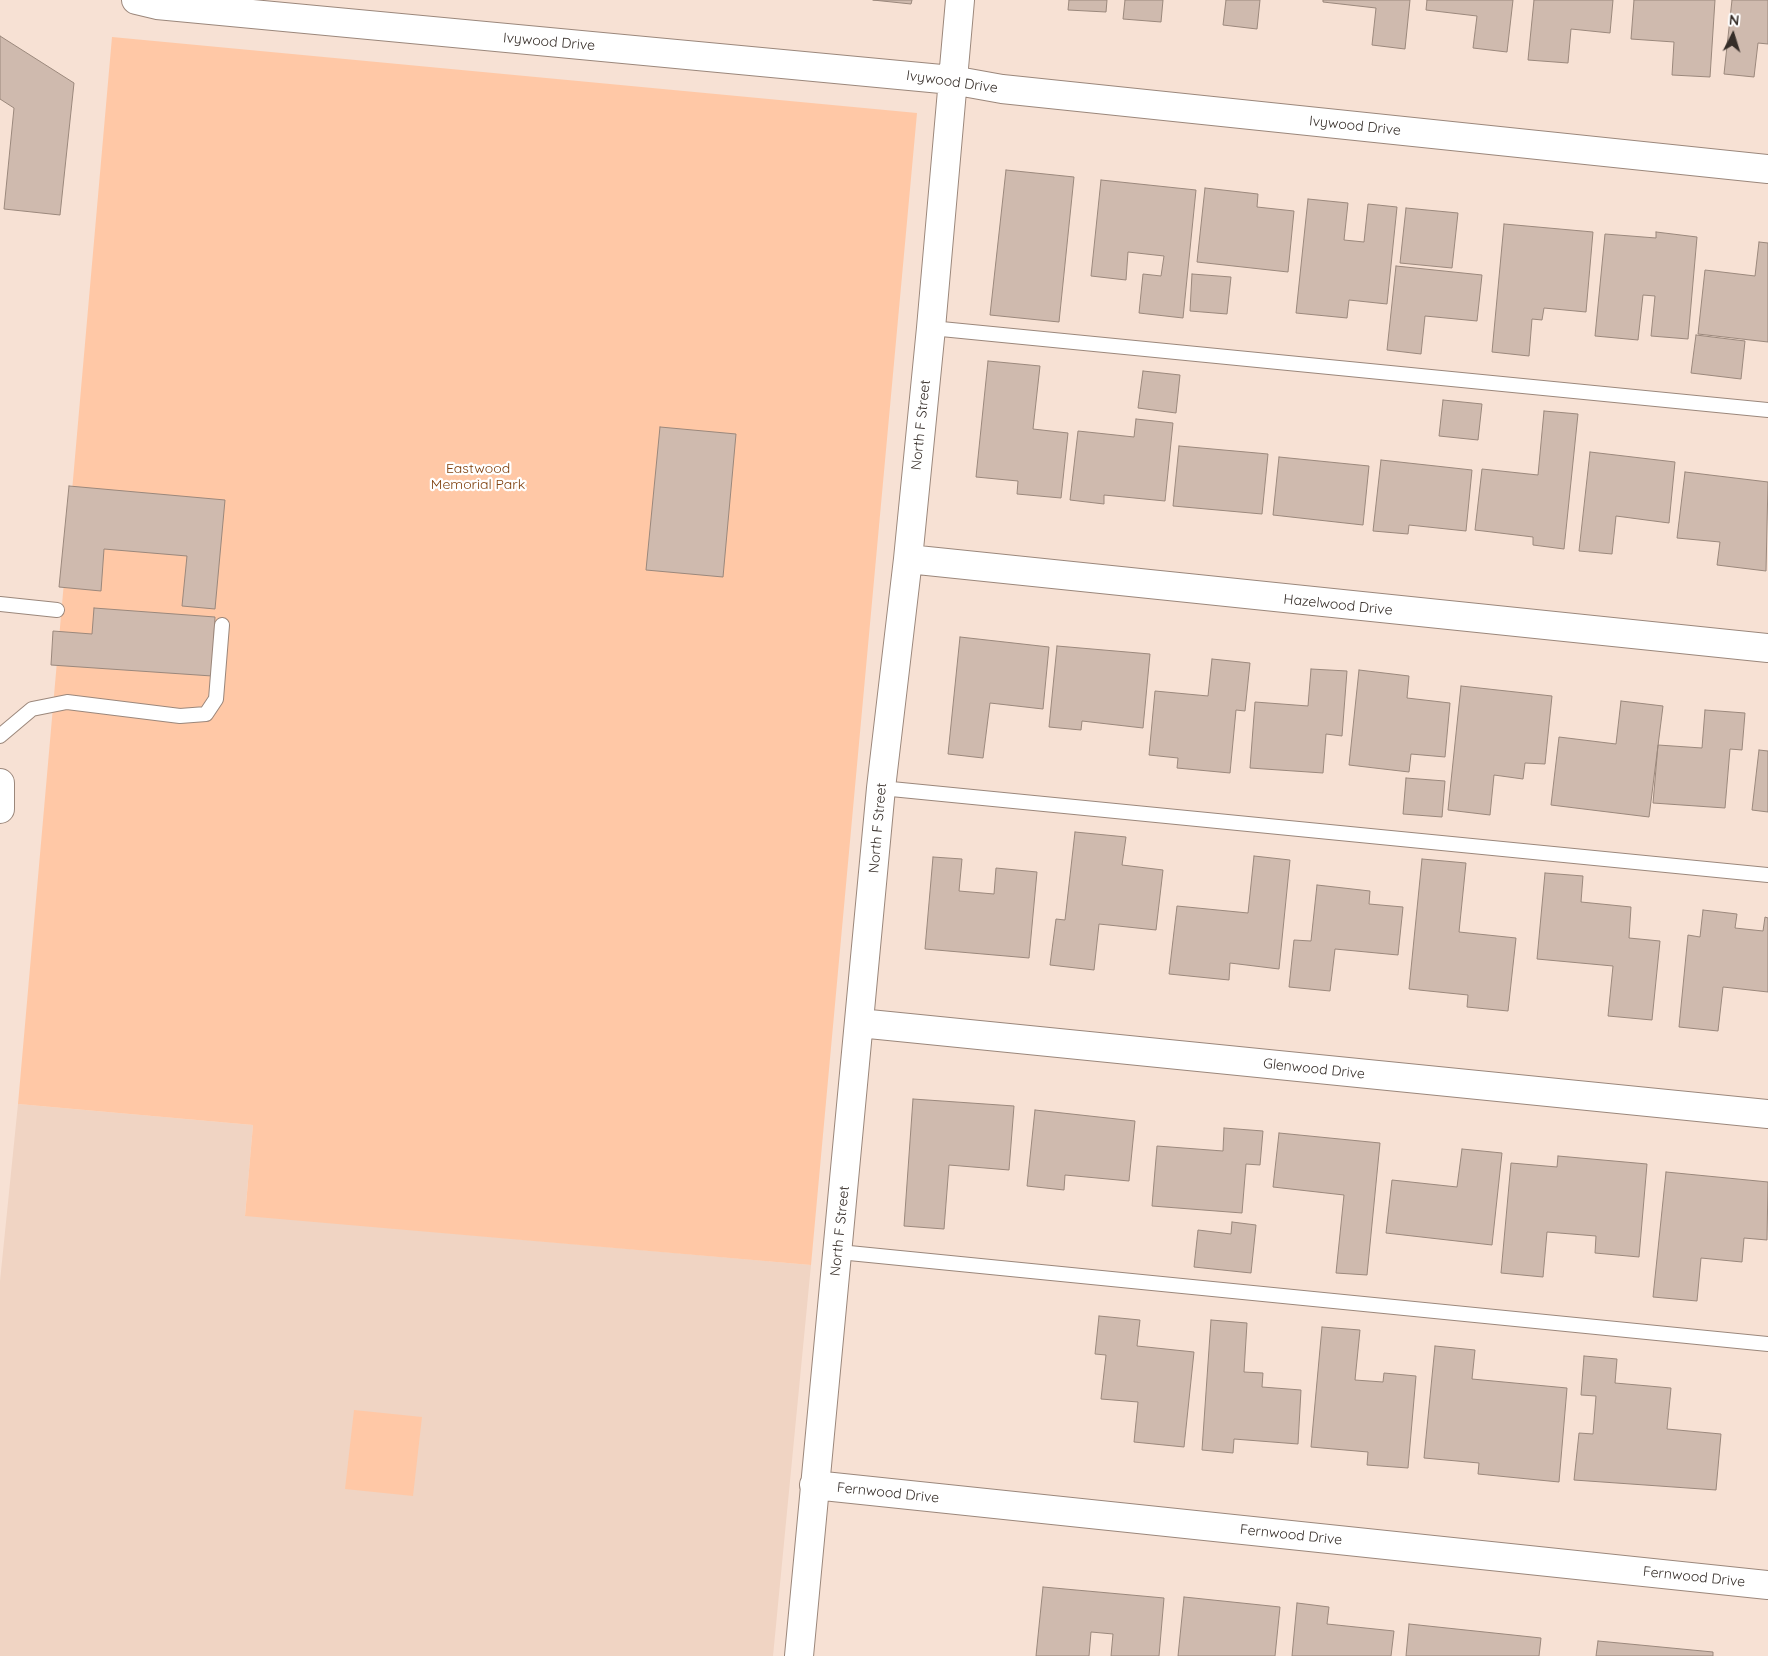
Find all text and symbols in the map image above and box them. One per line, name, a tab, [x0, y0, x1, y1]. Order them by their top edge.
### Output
north arrow	[1708, 10, 1758, 60]
text: N	[1728, 11, 1740, 29]
street label: Ivywood Drive	[502, 30, 596, 54]
street label: Ivywood Drive	[905, 67, 999, 97]
street label: Ivywood Drive	[1308, 113, 1402, 139]
street label: North F Street	[908, 379, 934, 471]
park label: Eastwood Memorial Park	[431, 461, 525, 494]
street label: Hazelwood Drive	[1283, 591, 1393, 619]
street label: North F Street	[866, 782, 890, 874]
street label: Glenwood Drive	[1262, 1055, 1366, 1083]
street label: North F Street	[827, 1185, 853, 1277]
street label: Fernwood Drive	[836, 1479, 940, 1507]
street label: Fernwood Drive	[1239, 1521, 1343, 1549]
street label: Fernwood Drive	[1642, 1563, 1746, 1591]

